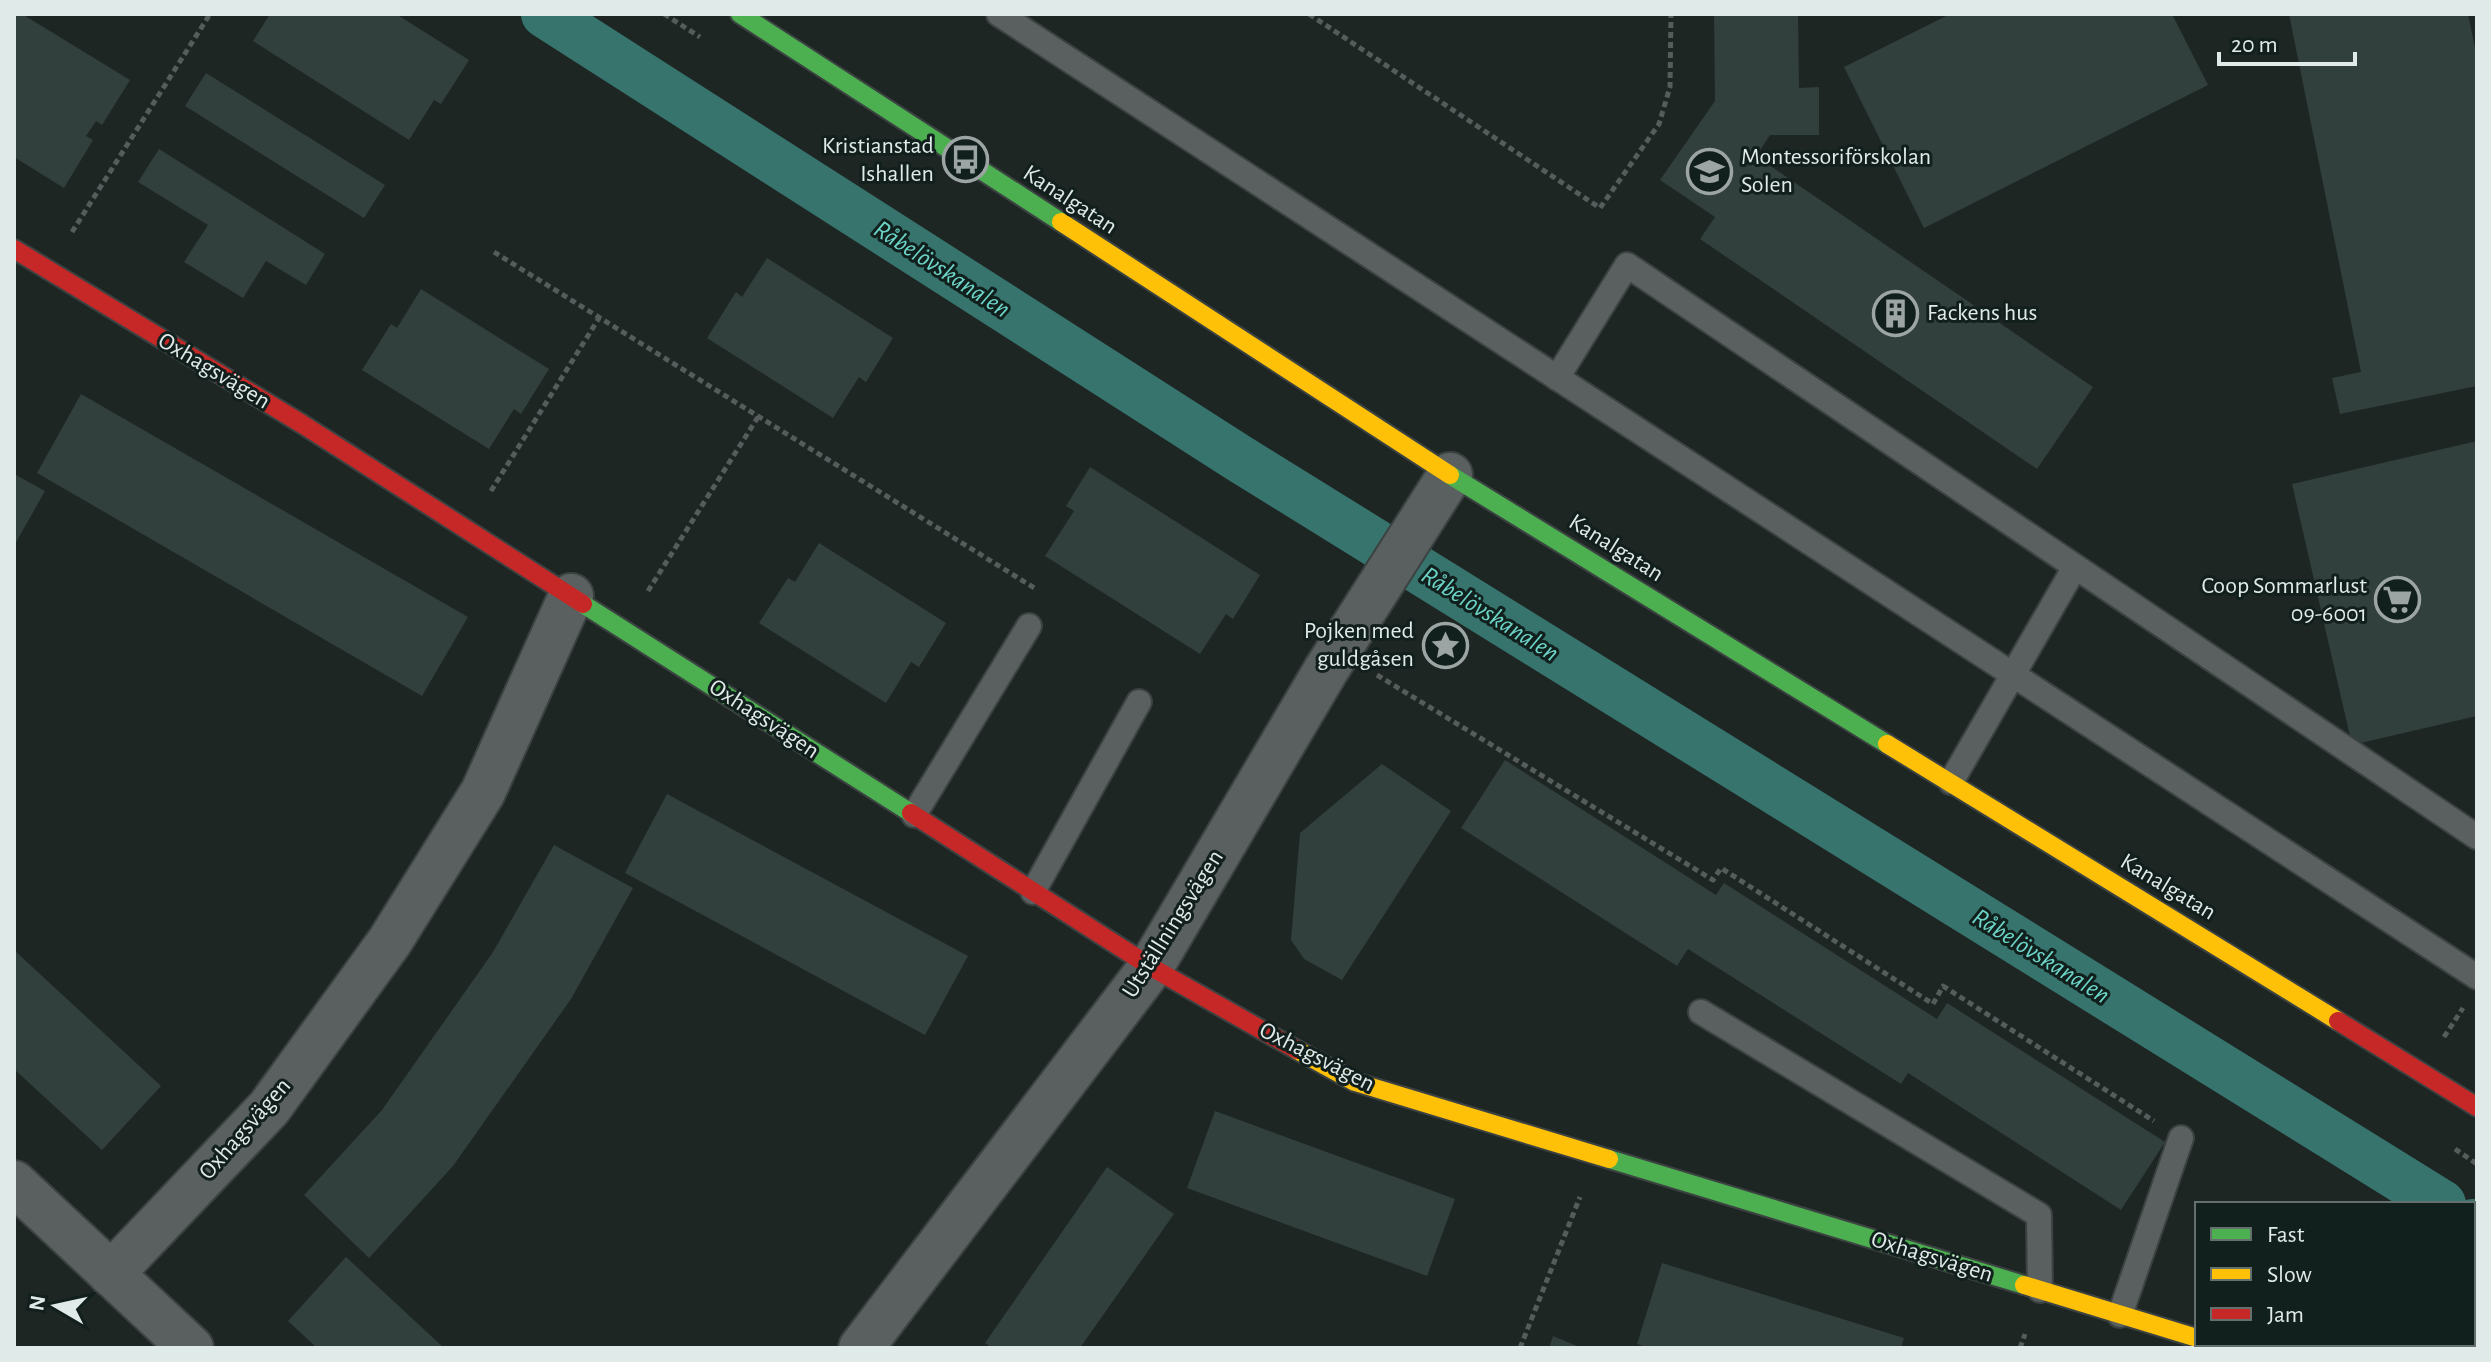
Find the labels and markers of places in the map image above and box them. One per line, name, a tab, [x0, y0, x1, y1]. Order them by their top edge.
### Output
place label: Kristianstad Ishallen	[822, 134, 934, 186]
bus stop icon: Kristianstad Ishallen	[941, 136, 989, 184]
place label: Montessoriförskolan Solen	[1741, 145, 1931, 197]
school or university icon: Montessoriförskolan Solen	[1686, 147, 1734, 195]
building icon: Fackens hus	[1872, 289, 1920, 337]
place label: Fackens hus	[1927, 301, 2037, 325]
place label: Coop Sommarlust 09-6001	[2201, 574, 2367, 626]
supermarket icon: Coop Sommarlust 09-6001	[2374, 576, 2422, 624]
place label: Pojken med guldgåsen	[1304, 619, 1414, 671]
place icon: Pojken med guldgåsen	[1421, 621, 1469, 669]

